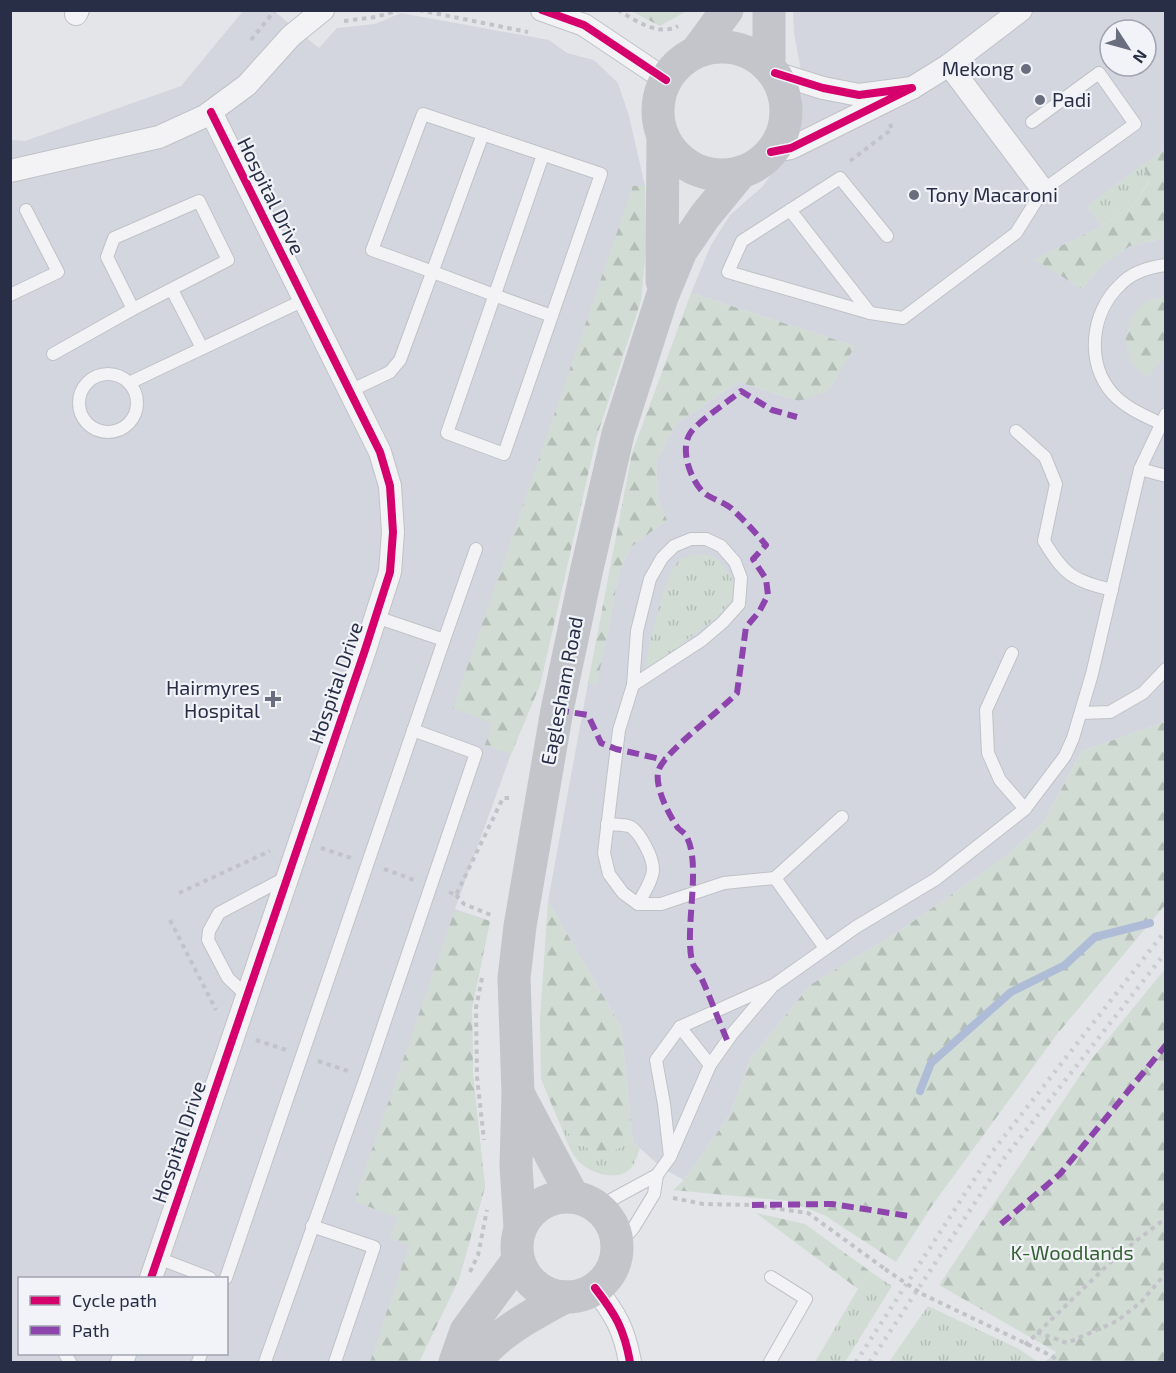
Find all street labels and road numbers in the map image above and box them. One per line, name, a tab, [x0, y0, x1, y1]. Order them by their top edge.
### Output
street label: Hospital Drive	[233, 133, 311, 258]
street label: Eaglesham Road	[535, 614, 587, 767]
street label: Hospital Drive	[303, 619, 367, 747]
street label: Hospital Drive	[146, 1078, 210, 1206]

